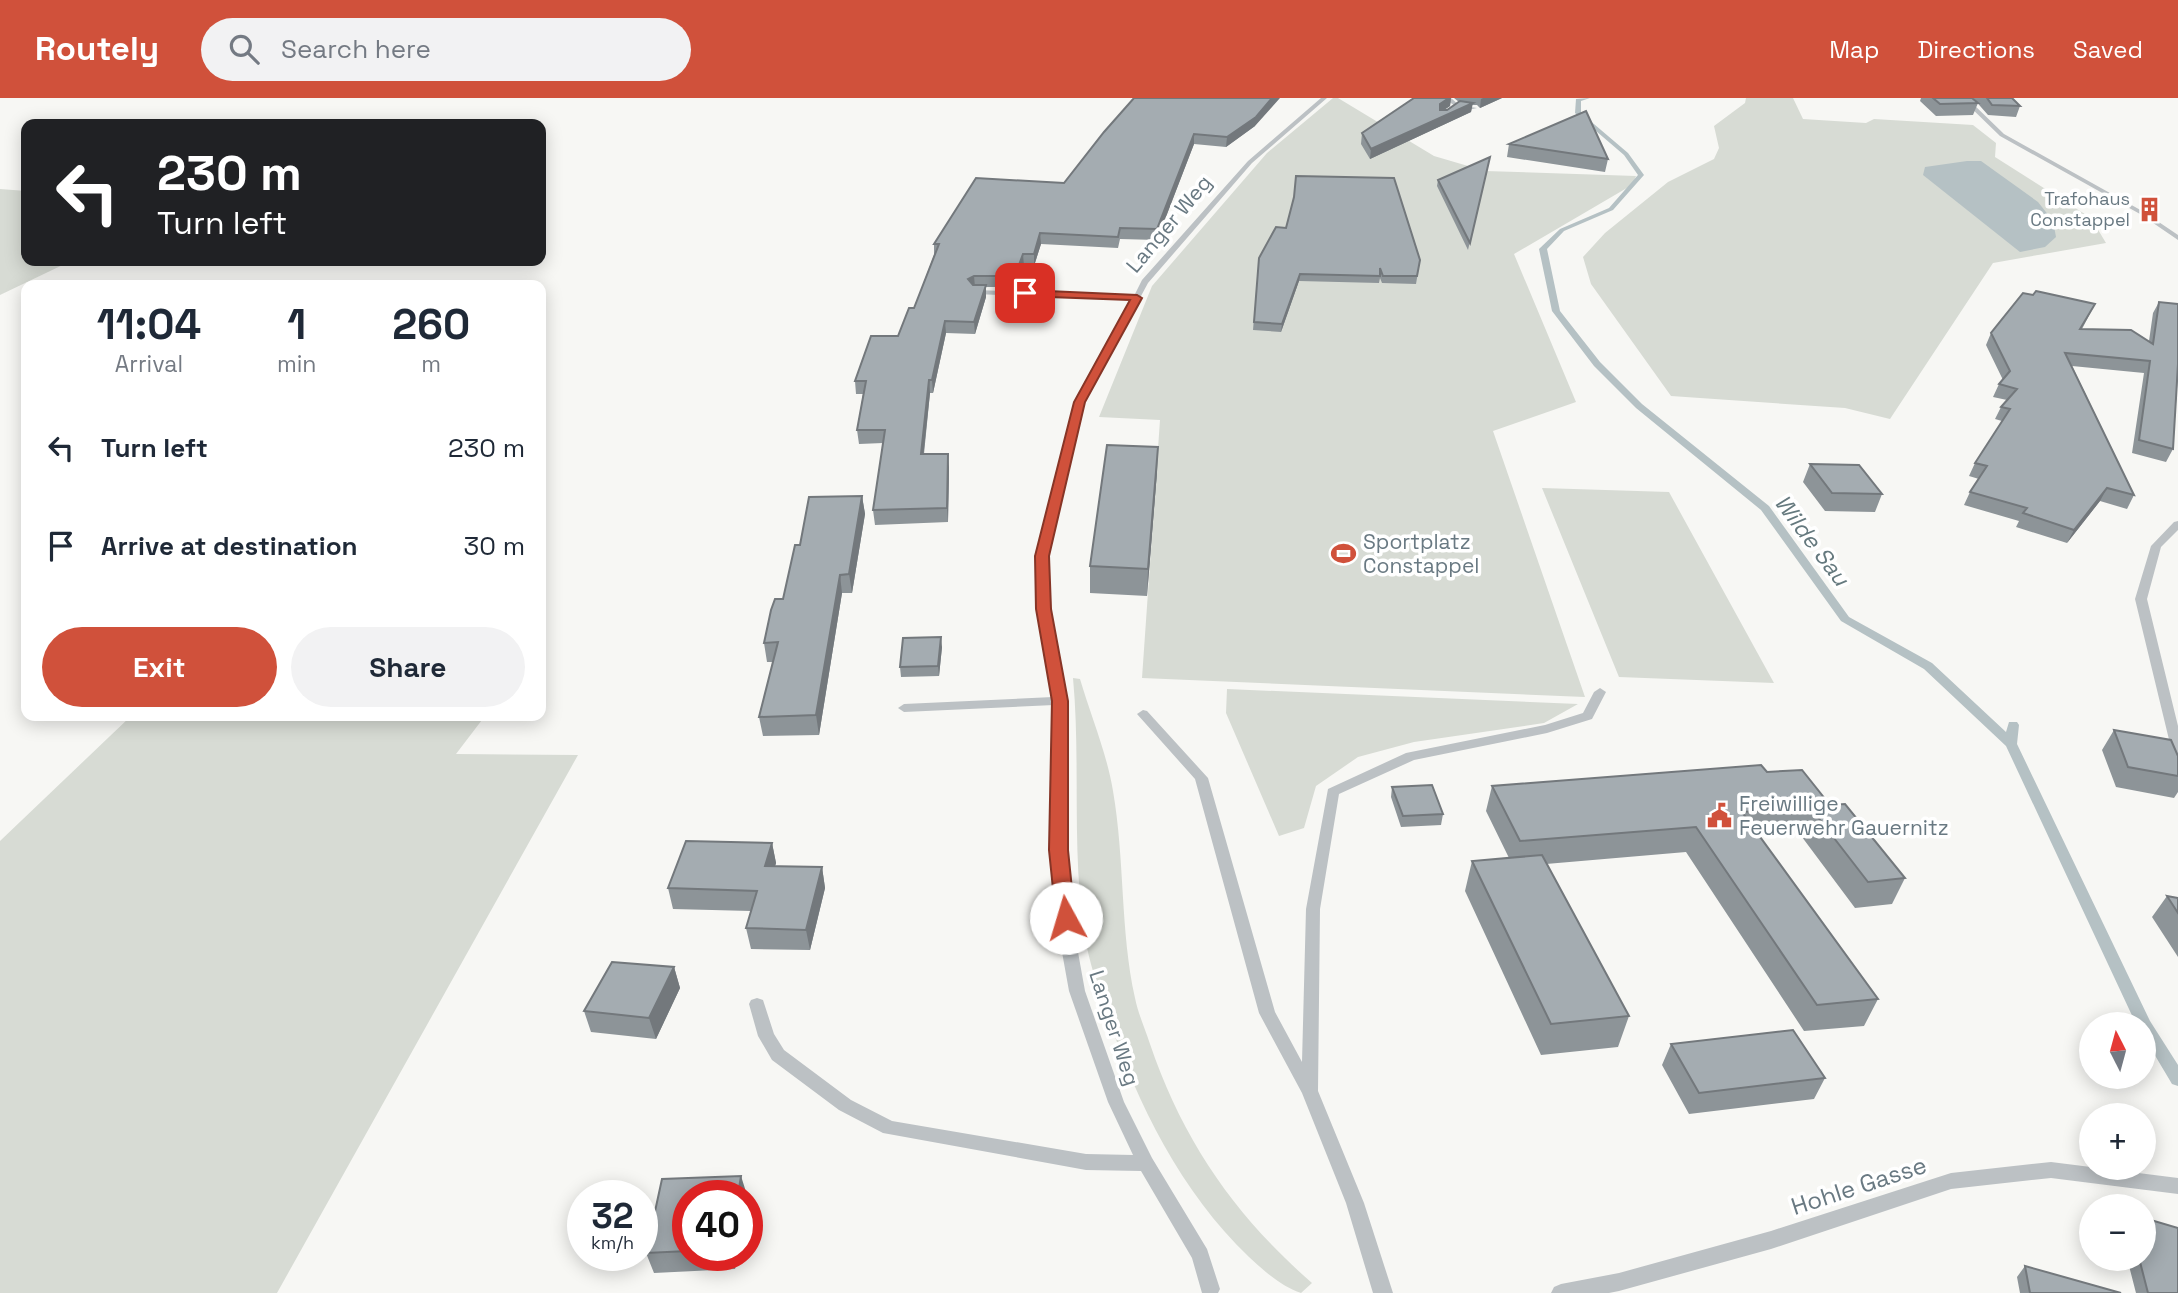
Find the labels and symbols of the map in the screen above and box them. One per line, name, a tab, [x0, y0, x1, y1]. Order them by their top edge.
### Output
street label: Langer Weg	[1120, 169, 1217, 278]
place label: Trafohaus Constappel	[2030, 187, 2130, 231]
building icon: Trafohaus Constappel	[2136, 195, 2164, 223]
pin	[995, 263, 1055, 323]
water label: Wilde Sau	[1768, 488, 1857, 592]
place label: Sportplatz Constappel	[1363, 528, 1479, 579]
sports icon: Sportplatz Constappel	[1329, 540, 1357, 568]
place label: Freiwillige Feuerwehr Gauernitz	[1739, 790, 1949, 841]
public building icon: Freiwillige Feuerwehr Gauernitz	[1705, 802, 1733, 830]
position arrow	[1029, 881, 1103, 955]
street label: Langer Weg	[1083, 967, 1146, 1089]
north arrow	[2079, 1012, 2156, 1088]
street label: Hohle Gasse	[1787, 1149, 1930, 1222]
speed limit sign: 40	[672, 1180, 763, 1271]

